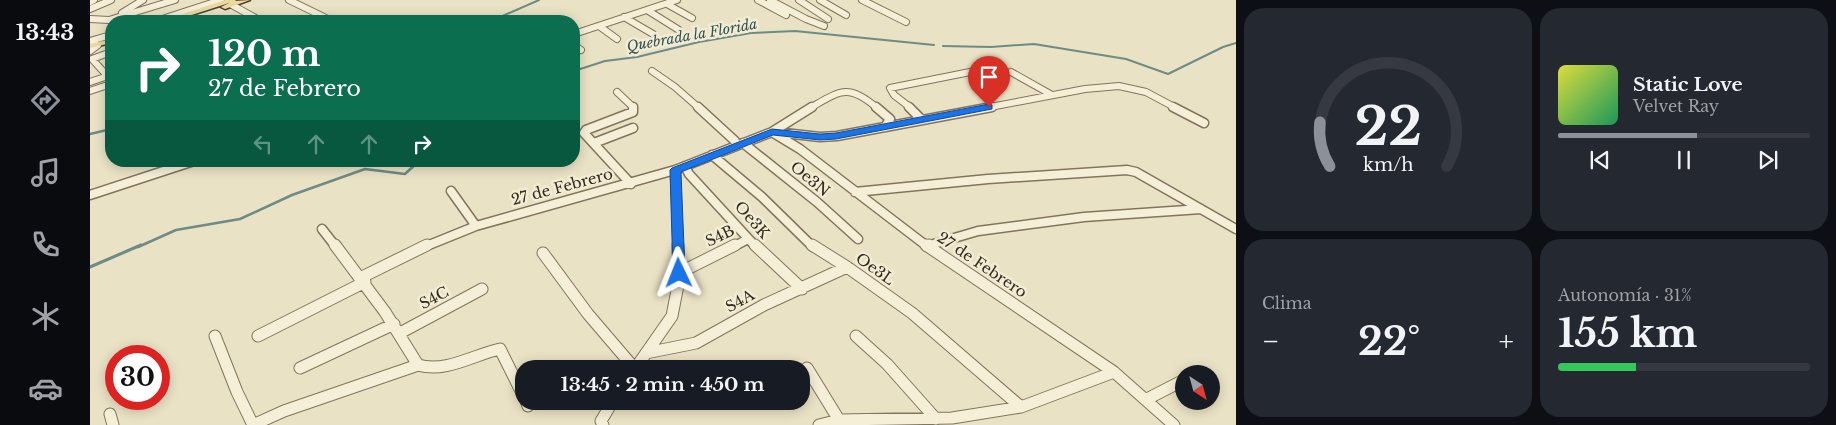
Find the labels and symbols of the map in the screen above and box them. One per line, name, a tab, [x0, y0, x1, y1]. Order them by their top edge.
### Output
water label: Quebrada la Florida	[625, 15, 759, 55]
pin	[968, 56, 1010, 107]
street label: Oe3N	[787, 157, 834, 200]
street label: 27 de Febrero	[509, 164, 615, 209]
street label: Oe3K	[731, 197, 774, 242]
street label: S4B	[702, 220, 737, 251]
street label: 27 de Febrero	[934, 228, 1031, 302]
position arrow	[652, 246, 704, 298]
street label: Oe3L	[852, 248, 898, 289]
street label: S4C	[416, 282, 452, 313]
street label: S4A	[722, 285, 758, 316]
speed limit sign: 30	[105, 345, 170, 410]
north arrow	[1175, 365, 1220, 410]

